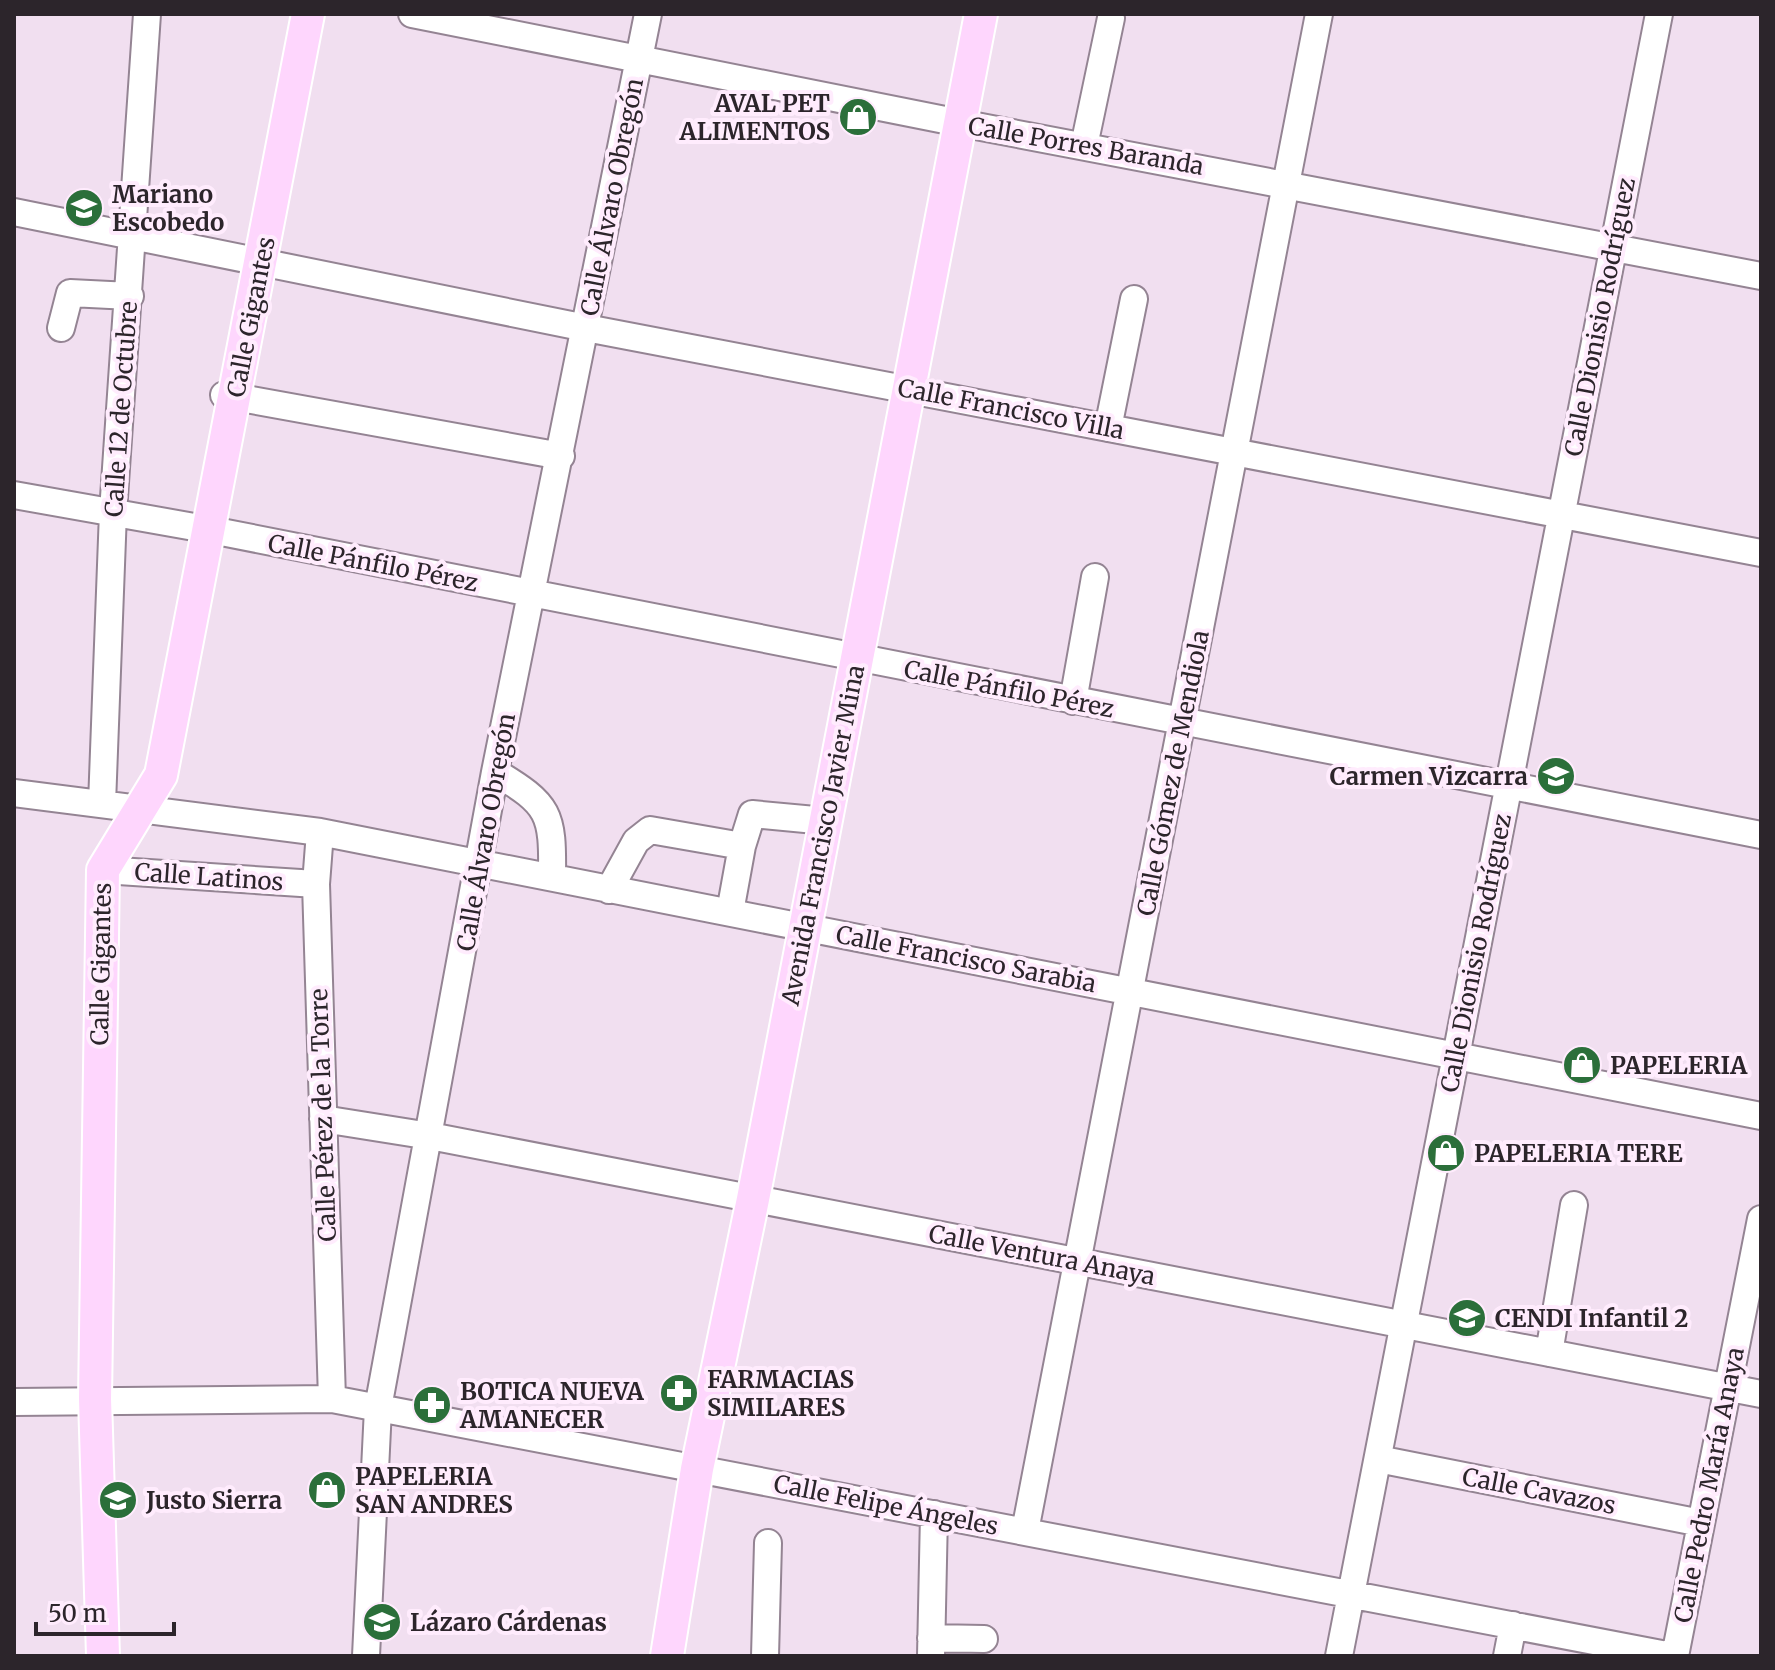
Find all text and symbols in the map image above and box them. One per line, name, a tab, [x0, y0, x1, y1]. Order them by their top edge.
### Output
street label: Calle Álvaro Obregón	[574, 76, 650, 318]
place label: AVAL PET ALIMENTOS	[679, 88, 830, 147]
shop icon: AVAL PET ALIMENTOS	[837, 96, 879, 138]
street label: Calle Porres Baranda	[966, 110, 1206, 182]
street label: Calle Dionisio Rodríguez	[1558, 175, 1642, 459]
place label: Mariano Escobedo	[112, 179, 224, 238]
school or university icon: Mariano Escobedo	[63, 187, 105, 229]
street label: Calle Gigantes	[220, 234, 282, 400]
street label: Calle 12 de Octubre	[98, 300, 144, 518]
street label: Calle Francisco Villa	[895, 372, 1127, 446]
street label: Calle Pánfilo Pérez	[265, 527, 481, 599]
street label: Calle Gómez de Mendiola	[1130, 627, 1216, 918]
street label: Calle Pánfilo Pérez	[901, 653, 1117, 725]
street label: Avenida Francisco Javier Mina	[775, 662, 871, 1009]
street label: Calle Álvaro Obregón	[450, 710, 522, 953]
school or university icon: Carmen Vizcarra	[1535, 755, 1577, 797]
place label: Carmen Vizcarra	[1330, 761, 1528, 792]
street label: Calle Dionisio Rodríguez	[1434, 811, 1518, 1095]
street label: Calle Latinos	[133, 856, 285, 898]
street label: Calle Gigantes	[84, 882, 118, 1046]
street label: Calle Francisco Sarabia	[833, 919, 1099, 999]
street label: Calle Pérez de la Torre	[303, 988, 343, 1242]
shop icon: PAPELERIA	[1561, 1044, 1603, 1086]
place label: PAPELERIA	[1610, 1050, 1748, 1081]
shop icon: PAPELERIA TERE	[1425, 1132, 1467, 1174]
place label: PAPELERIA TERE	[1474, 1138, 1683, 1169]
street label: Calle Ventura Anaya	[926, 1218, 1158, 1292]
school or university icon: CENDI Infantil 2	[1446, 1297, 1488, 1339]
place label: CENDI Infantil 2	[1495, 1303, 1688, 1334]
street label: Calle Pedro María Anaya	[1667, 1345, 1751, 1625]
place label: FARMACIAS SIMILARES	[707, 1364, 854, 1423]
pharmacy icon: FARMACIAS SIMILARES	[658, 1372, 700, 1414]
place label: BOTICA NUEVA AMANECER	[459, 1376, 645, 1435]
pharmacy icon: BOTICA NUEVA AMANECER	[411, 1384, 453, 1426]
place label: PAPELERIA SAN ANDRES	[355, 1461, 513, 1520]
street label: Calle Cavazos	[1460, 1461, 1618, 1521]
street label: Calle Felipe Ángeles	[771, 1468, 1001, 1542]
shop icon: PAPELERIA SAN ANDRES	[306, 1469, 348, 1511]
school or university icon: Justo Sierra	[97, 1479, 139, 1521]
place label: Justo Sierra	[145, 1485, 282, 1516]
scale bar	[36, 1586, 174, 1636]
text: 50 m	[48, 1598, 107, 1629]
school or university icon: Lázaro Cárdenas	[361, 1601, 403, 1643]
place label: Lázaro Cárdenas	[410, 1607, 607, 1638]

